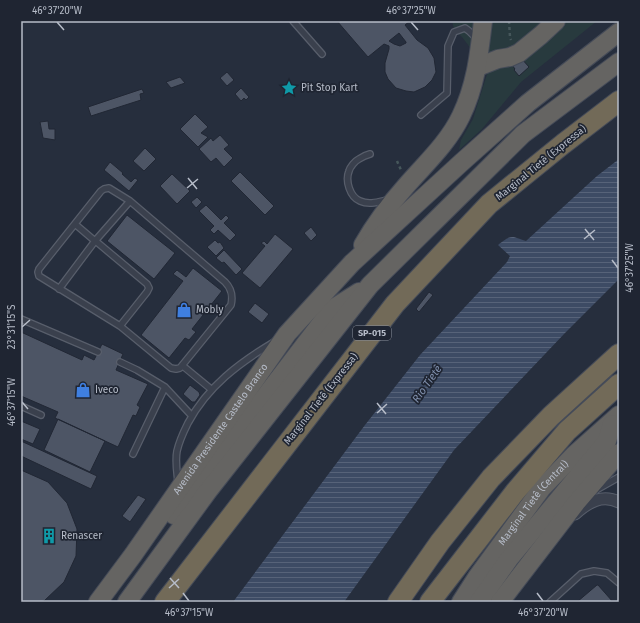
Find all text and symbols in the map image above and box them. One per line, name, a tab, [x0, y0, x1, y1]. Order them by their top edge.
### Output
text: 46°37'20"W	[32, 5, 83, 17]
text: 46°37'25"W	[386, 5, 436, 17]
place icon: Pit Stop Kart	[280, 79, 298, 97]
place label: Pit Stop Kart	[301, 82, 358, 94]
street label: Marginal Tietê (Expressa)	[493, 122, 589, 203]
text: 46°37'25"W	[624, 243, 636, 293]
shop icon: Mobly	[175, 301, 193, 319]
text: 23°31'15"S	[6, 304, 18, 349]
place label: Mobly	[196, 304, 223, 316]
road number: SP-015	[353, 326, 391, 340]
street label: Marginal Tietê (Expressa)	[281, 350, 360, 447]
street label: Avenida Presidente Castelo Branco	[171, 361, 271, 497]
water label: Rio Tietê	[409, 363, 445, 405]
text: 46°37'15"W	[6, 377, 18, 426]
shop icon: Iveco	[74, 381, 92, 399]
place label: Iveco	[95, 384, 119, 396]
street label: Marginal Tietê (Central)	[496, 457, 571, 548]
building icon: Renascer	[40, 527, 58, 545]
place label: Renascer	[61, 530, 102, 542]
text: 46°37'15"W	[165, 607, 214, 619]
text: 46°37'20"W	[518, 607, 569, 619]

